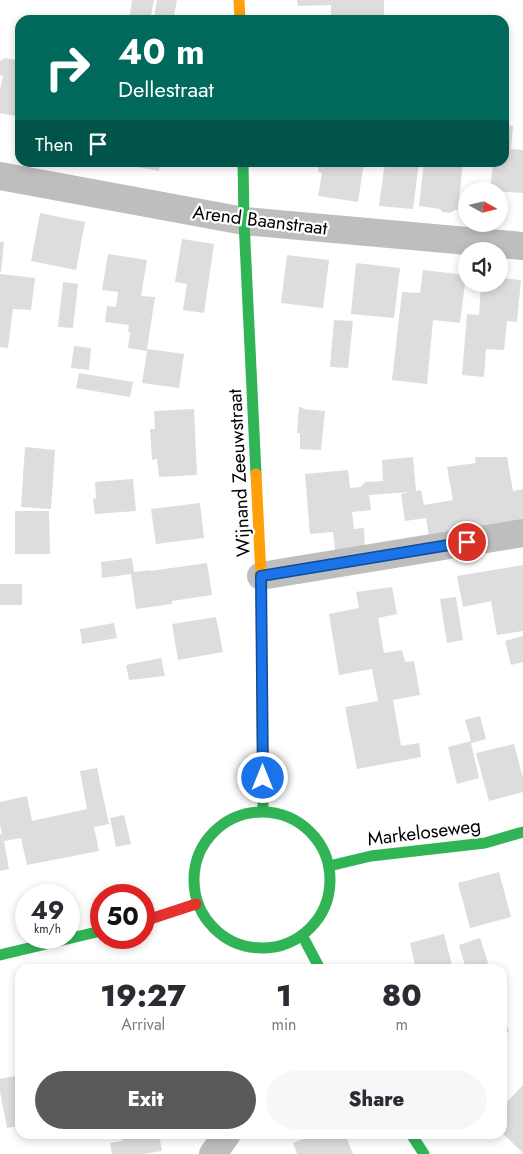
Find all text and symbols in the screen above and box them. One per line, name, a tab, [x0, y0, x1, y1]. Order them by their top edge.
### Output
text: 40 m	[118, 27, 205, 77]
icon: right	[35, 35, 100, 100]
text: Dellestraat	[118, 73, 214, 105]
icon: arrive	[84, 130, 112, 158]
text: Then	[35, 131, 74, 158]
north arrow	[458, 182, 508, 232]
map controls	[458, 182, 508, 292]
street label: Arend Baanstraat	[191, 198, 329, 242]
button: sound	[458, 242, 508, 292]
street label: Wijnand Zeeuwstraat	[221, 388, 257, 558]
pin	[446, 521, 488, 563]
icon: arrive	[453, 528, 481, 556]
position arrow	[236, 751, 288, 803]
street label: Markeloseweg	[366, 812, 482, 852]
speed limit sign: 50	[90, 884, 155, 949]
text: 49	[30, 892, 65, 928]
text: km/h	[34, 920, 61, 938]
text: 19:27	[100, 974, 186, 1017]
text: 1	[276, 974, 292, 1017]
text: 80	[382, 974, 422, 1017]
text: Arrival	[121, 1013, 165, 1036]
text: min	[271, 1013, 296, 1036]
text: m	[395, 1013, 408, 1036]
button: Exit	[35, 1071, 256, 1129]
button: Share	[266, 1071, 487, 1129]

